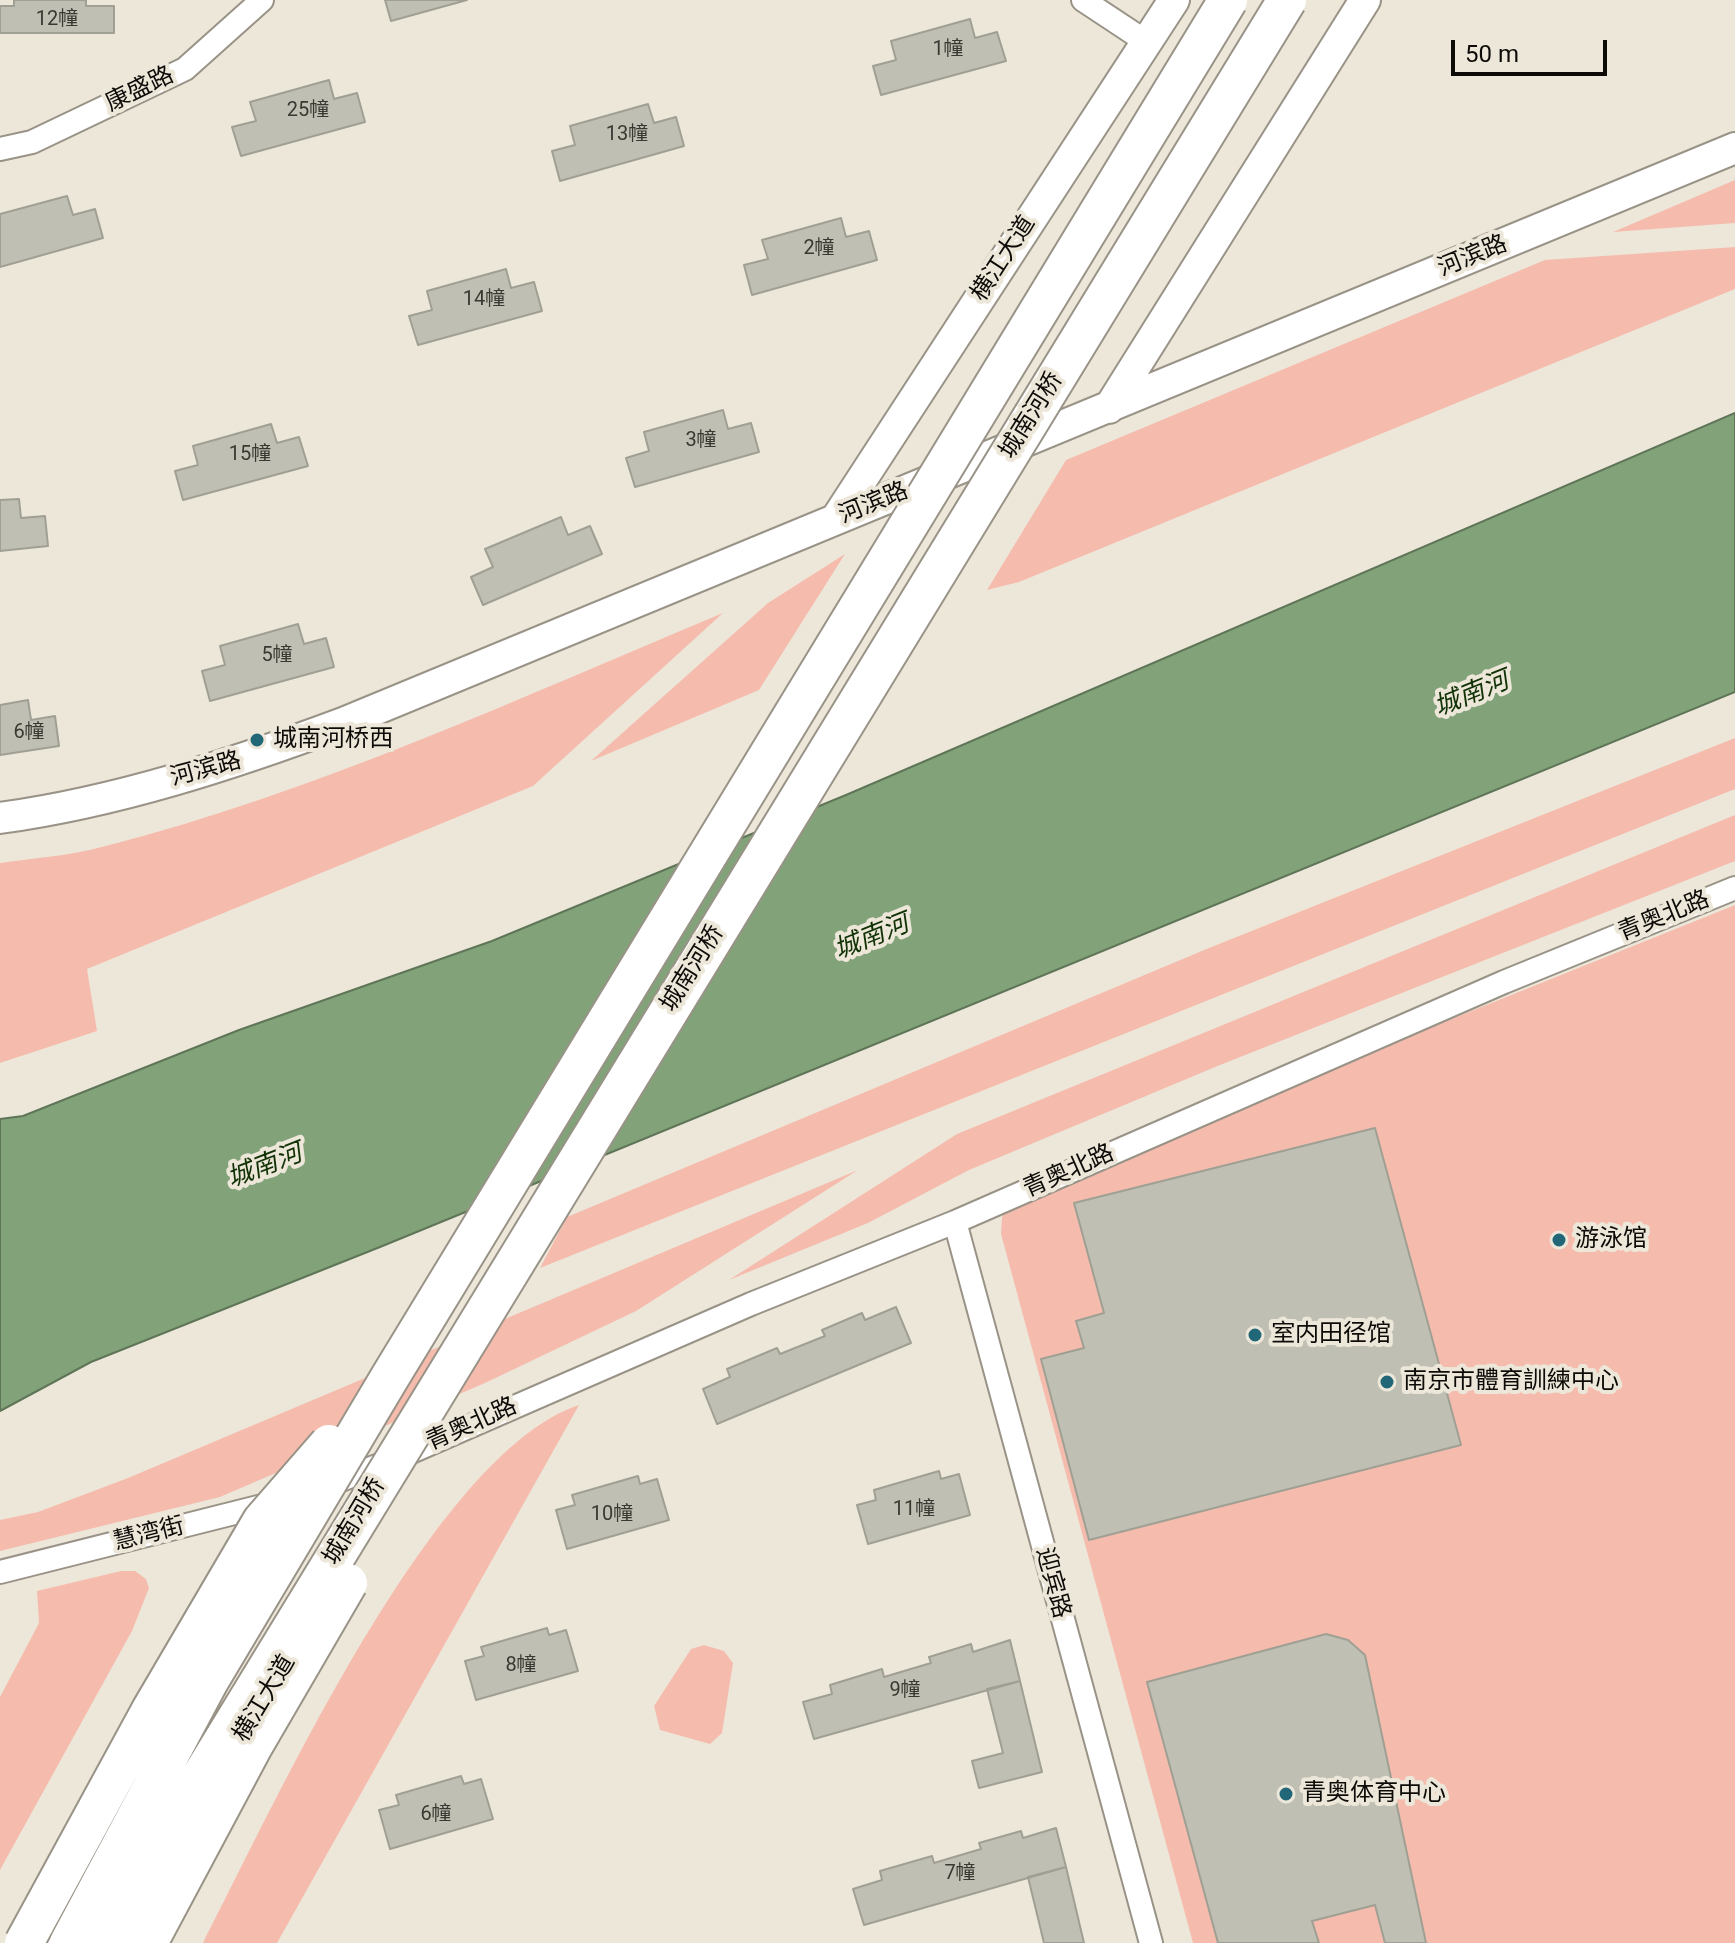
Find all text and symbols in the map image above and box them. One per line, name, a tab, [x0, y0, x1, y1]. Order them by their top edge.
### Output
house number: 12幢	[36, 8, 78, 32]
scale bar	[1455, 24, 1611, 74]
house number: 1幢	[932, 38, 964, 62]
text: 50 m	[1465, 40, 1519, 68]
street label: 康盛路	[101, 61, 179, 119]
house number: 25幢	[287, 99, 329, 123]
house number: 13幢	[606, 123, 648, 147]
street label: 横江大道	[966, 211, 1042, 307]
street label: 河滨路	[1434, 230, 1512, 284]
house number: 2幢	[803, 237, 835, 261]
house number: 14幢	[463, 288, 505, 312]
street label: 城南河桥	[994, 368, 1070, 464]
house number: 3幢	[685, 429, 717, 453]
house number: 15幢	[229, 443, 271, 467]
street label: 河滨路	[835, 477, 913, 531]
house number: 5幢	[261, 644, 293, 668]
water label: 城南河	[1430, 666, 1514, 724]
house number: 6幢	[13, 721, 45, 745]
place label: 城南河桥西	[273, 726, 393, 754]
marker: 城南河桥西	[248, 731, 266, 749]
street label: 河滨路	[167, 747, 245, 793]
street label: 青奥北路	[1614, 886, 1714, 948]
water label: 城南河	[830, 909, 914, 967]
street label: 城南河桥	[655, 921, 731, 1017]
water label: 城南河	[223, 1138, 307, 1196]
street label: 青奥北路	[1019, 1139, 1119, 1205]
place label: 游泳馆	[1575, 1226, 1647, 1254]
marker: 游泳馆	[1550, 1231, 1568, 1249]
place label: 室内田径馆	[1271, 1321, 1391, 1349]
marker: 室内田径馆	[1246, 1326, 1264, 1344]
place label: 南京市體育訓練中心	[1403, 1368, 1619, 1396]
marker: 南京市體育訓練中心	[1378, 1373, 1396, 1391]
street label: 青奥北路	[422, 1392, 522, 1458]
street label: 城南河桥	[318, 1473, 392, 1571]
house number: 11幢	[893, 1498, 935, 1522]
house number: 10幢	[591, 1503, 633, 1527]
street label: 慧湾街	[111, 1512, 187, 1558]
street label: 迎宾路	[1029, 1544, 1075, 1622]
street label: 横江大道	[228, 1650, 302, 1748]
house number: 8幢	[505, 1654, 537, 1678]
house number: 9幢	[889, 1679, 921, 1703]
place label: 青奥体育中心	[1302, 1780, 1446, 1808]
marker: 青奥体育中心	[1277, 1785, 1295, 1803]
house number: 6幢	[420, 1803, 452, 1827]
house number: 7幢	[944, 1862, 976, 1886]

